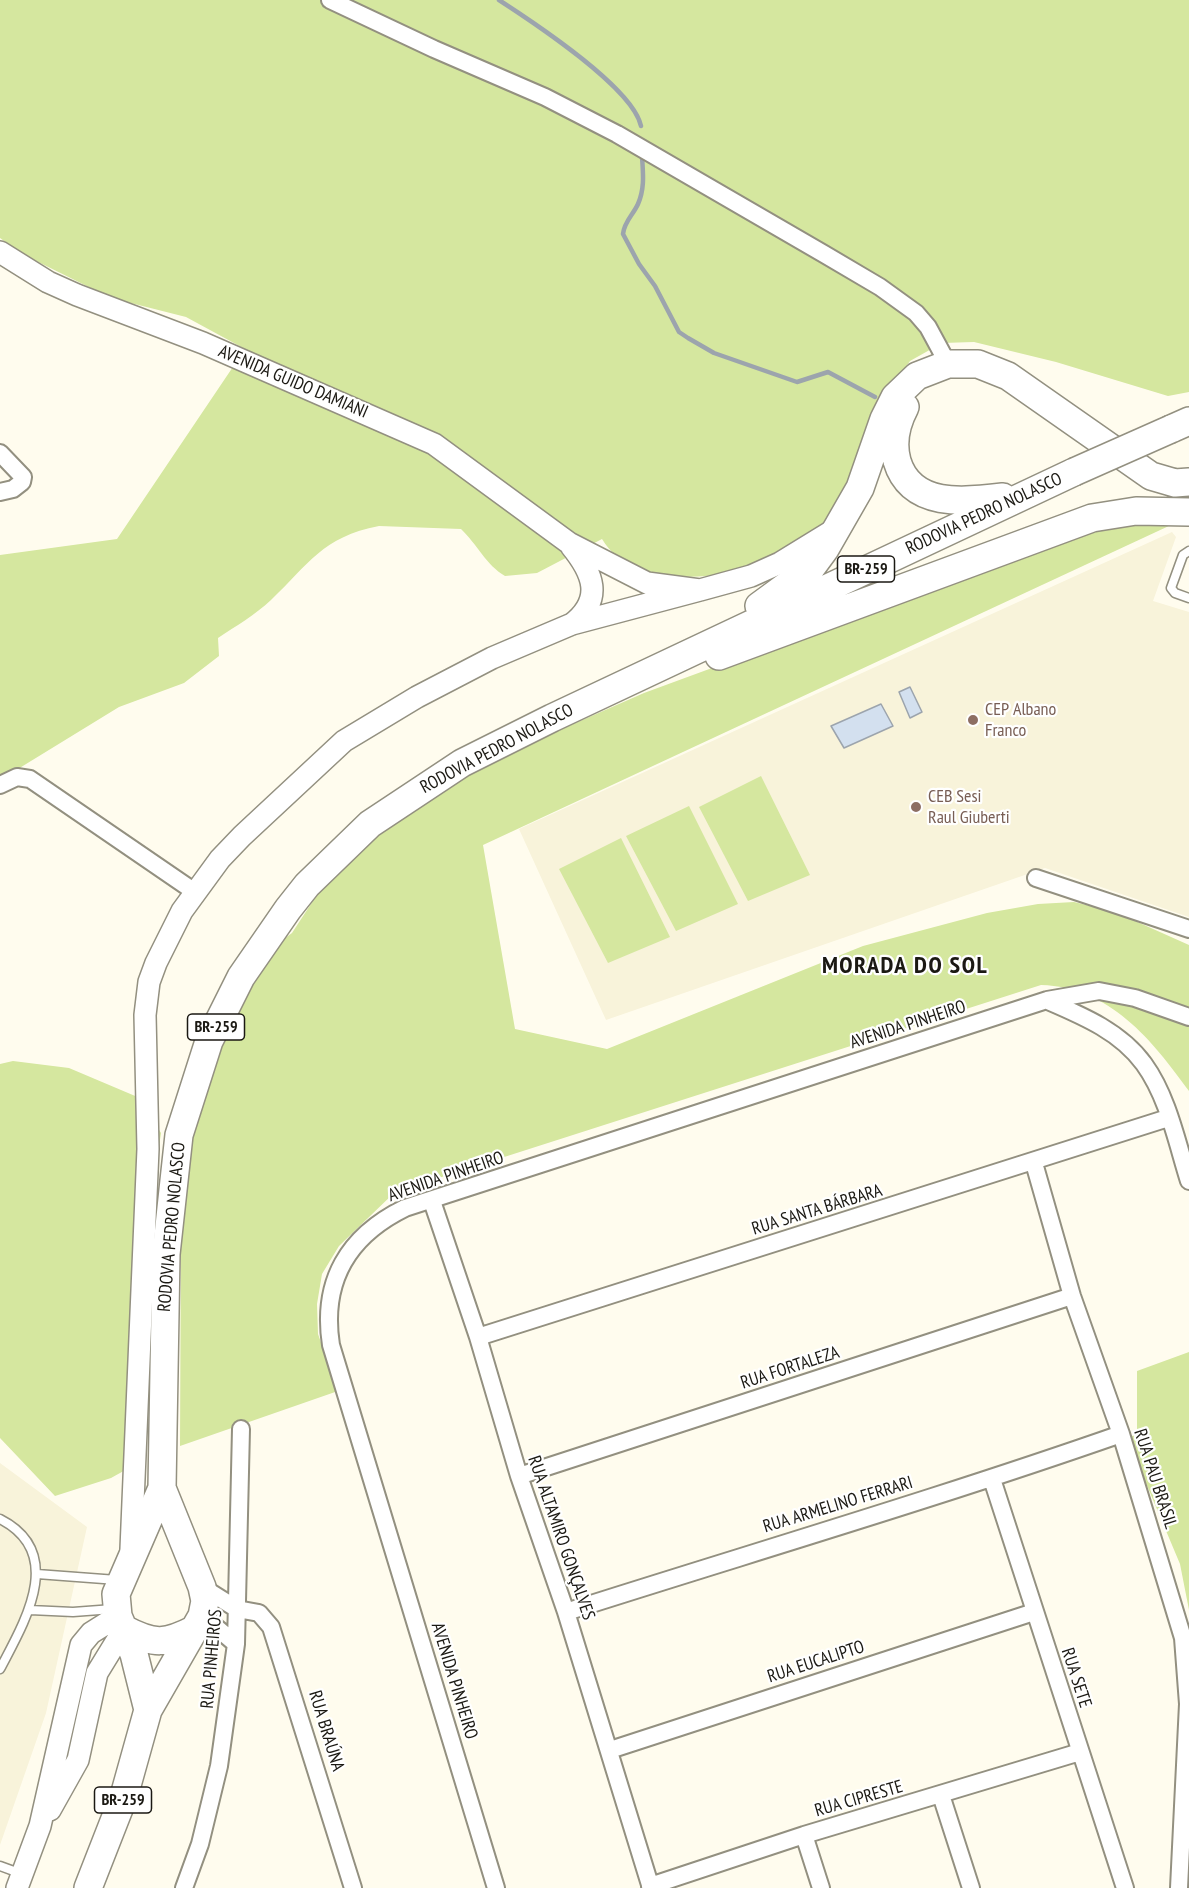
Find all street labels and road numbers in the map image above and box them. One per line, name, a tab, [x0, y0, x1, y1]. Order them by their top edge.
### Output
street label: AVENIDA GUIDO DAMIANI	[215, 341, 371, 423]
street label: RODOVIA PEDRO NOLASCO	[902, 468, 1066, 560]
road number: BR-259	[838, 556, 894, 582]
street label: RODOVIA PEDRO NOLASCO	[417, 700, 577, 798]
street label: AVENIDA PINHEIRO	[847, 996, 969, 1054]
road number: BR-259	[188, 1014, 244, 1040]
street label: RODOVIA PEDRO NOLASCO	[154, 1141, 190, 1313]
street label: AVENIDA PINHEIRO	[385, 1147, 507, 1207]
street label: RUA SANTA BÁRBARA	[749, 1180, 885, 1240]
street label: RUA FORTALEZA	[738, 1342, 842, 1394]
street label: RUA PAU BRASIL	[1129, 1426, 1181, 1532]
street label: RUA ALTAMIRO GONÇALVES	[523, 1453, 599, 1623]
street label: RUA ARMELINO FERRARI	[761, 1472, 915, 1538]
street label: RUA PINHEIROS	[197, 1608, 227, 1710]
street label: AVENIDA PINHEIRO	[426, 1620, 482, 1742]
street label: RUA EUCALIPTO	[765, 1636, 867, 1688]
street label: RUA SETE	[1056, 1645, 1096, 1711]
street label: RUA BRAÚNA	[304, 1688, 348, 1774]
street label: RUA CIPRESTE	[812, 1776, 906, 1822]
road number: BR-259	[94, 1787, 152, 1813]

